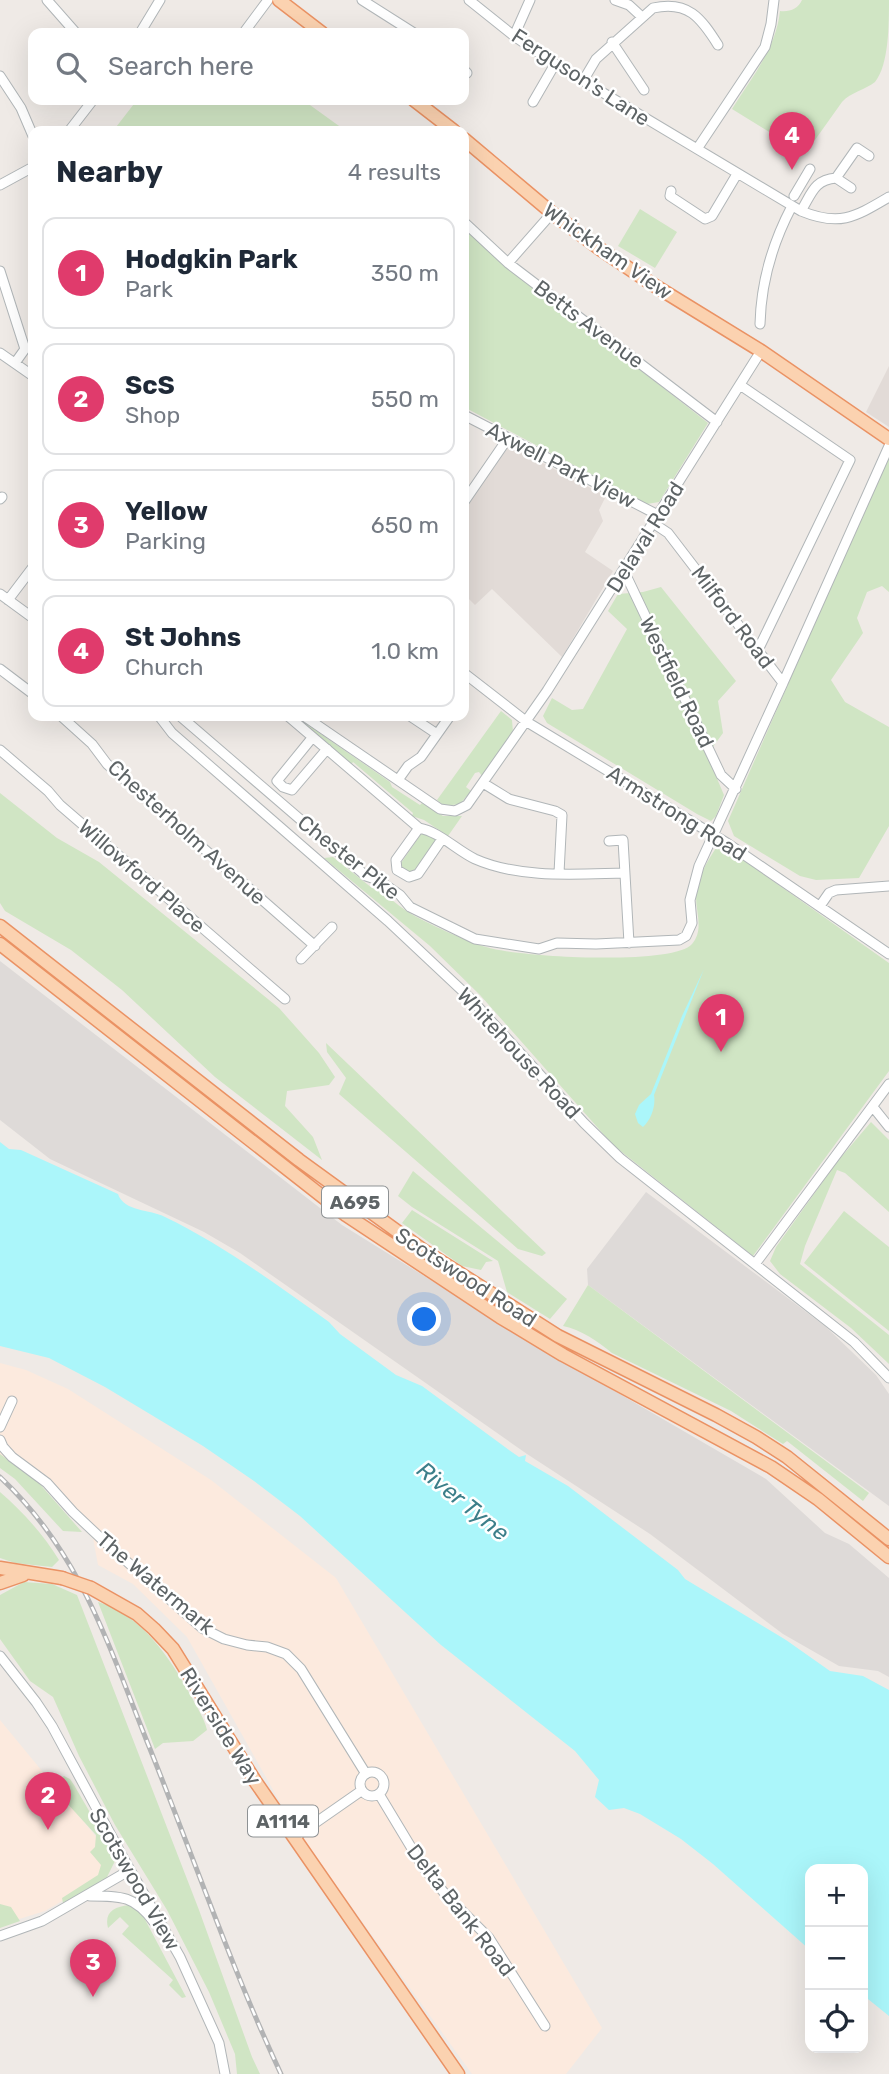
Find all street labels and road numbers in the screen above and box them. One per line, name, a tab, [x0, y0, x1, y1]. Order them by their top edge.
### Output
street label: Ferguson's Lane	[507, 23, 655, 131]
street label: Whickham View	[539, 197, 677, 305]
street label: Betts Avenue	[529, 275, 649, 373]
street label: Axwell Park View	[482, 417, 640, 513]
street label: Delaval Road	[601, 477, 689, 597]
street label: Milford Road	[686, 561, 780, 673]
street label: Westfield Road	[634, 612, 720, 752]
street label: Chesterholm Avenue	[103, 754, 271, 910]
street label: Armstrong Road	[603, 760, 751, 866]
street label: Chester Pike	[293, 809, 405, 905]
street label: Willowford Place	[74, 814, 210, 938]
street label: Whitehouse Road	[452, 982, 586, 1124]
road number: A695	[322, 1186, 388, 1218]
street label: Scotswood Road	[391, 1222, 541, 1332]
street label: The Watermark	[92, 1527, 220, 1640]
street label: Riverside Way	[175, 1663, 267, 1790]
street label: Scotswood View	[84, 1803, 186, 1955]
road number: A1114	[248, 1806, 318, 1837]
street label: Delta Bank Road	[402, 1839, 520, 1981]

